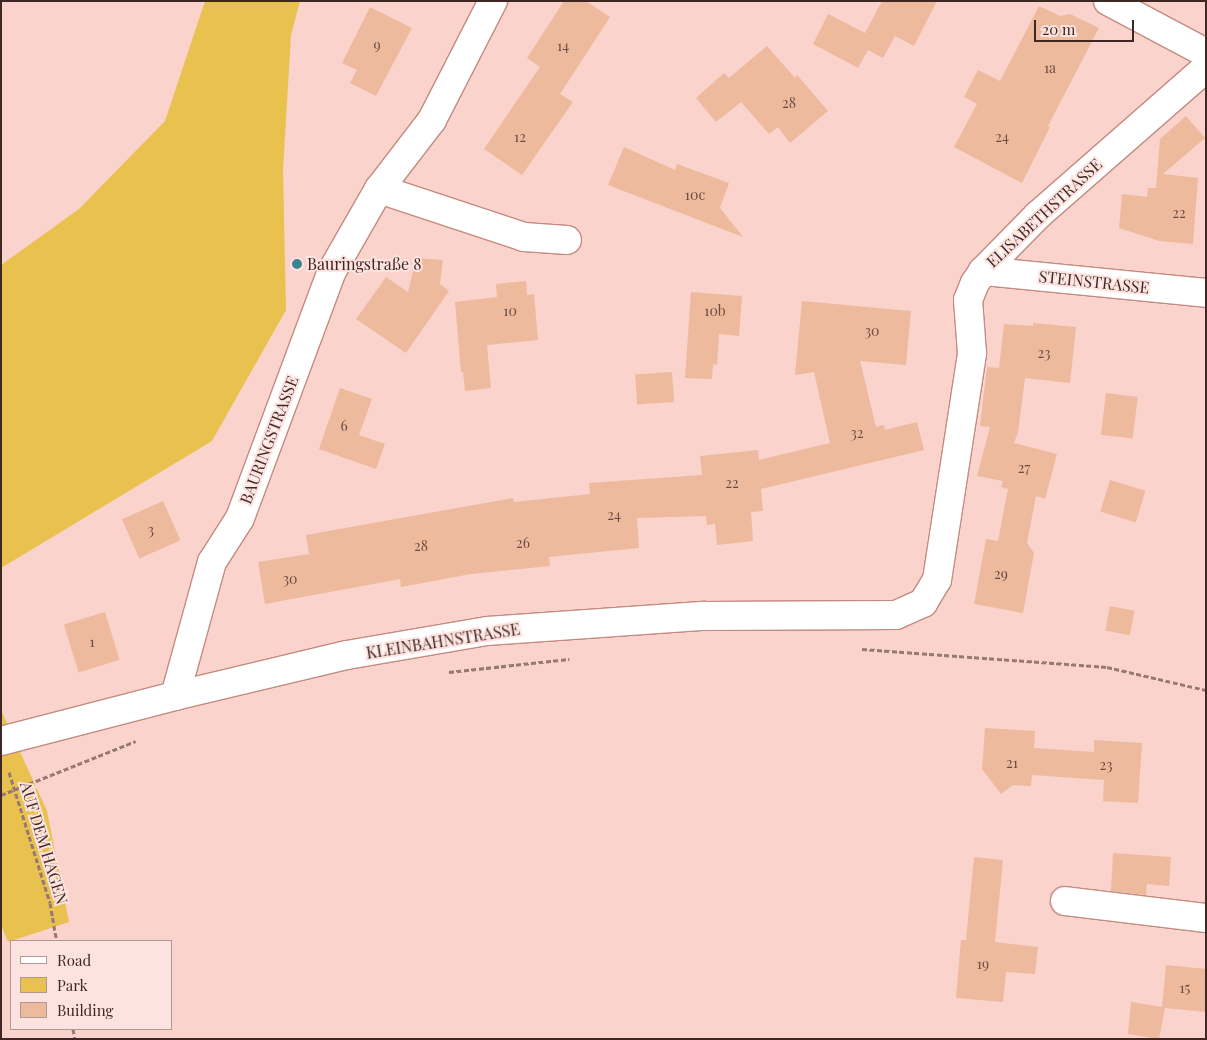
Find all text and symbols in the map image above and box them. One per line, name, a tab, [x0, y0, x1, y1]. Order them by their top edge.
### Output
scale bar	[1037, 10, 1137, 42]
text: 20 m	[1042, 19, 1075, 39]
house number: 9	[373, 37, 381, 53]
house number: 14	[557, 38, 569, 54]
house number: 1a	[1044, 60, 1056, 76]
house number: 28	[782, 95, 796, 111]
house number: 12	[514, 129, 526, 145]
house number: 24	[995, 129, 1009, 145]
street label: ELISABETHSTRASSE	[982, 155, 1106, 271]
house number: 10c	[685, 187, 705, 203]
house number: 22	[1172, 205, 1186, 221]
place label: Bauringstraße 8	[307, 254, 421, 274]
marker: Bauringstraße 8	[291, 258, 303, 270]
street label: STEINSTRASSE	[1038, 267, 1150, 297]
house number: 10	[503, 303, 517, 319]
house number: 10b	[704, 303, 726, 319]
house number: 30	[865, 323, 879, 339]
house number: 23	[1037, 345, 1051, 361]
street label: BAURINGSTRASSE	[236, 373, 302, 507]
house number: 6	[340, 418, 348, 434]
house number: 32	[850, 425, 864, 441]
house number: 27	[1018, 460, 1030, 476]
house number: 22	[725, 475, 739, 491]
house number: 24	[607, 507, 621, 523]
house number: 3	[148, 522, 154, 538]
house number: 26	[516, 535, 530, 551]
house number: 28	[414, 538, 428, 554]
house number: 29	[994, 566, 1008, 582]
house number: 30	[283, 571, 297, 587]
street label: KLEINBAHNSTRASSE	[365, 619, 521, 663]
house number: 1	[89, 634, 95, 650]
house number: 21	[1006, 755, 1018, 771]
house number: 23	[1099, 757, 1113, 773]
street label: AUF DEM HAGEN	[16, 779, 72, 907]
legend	[10, 940, 172, 1030]
text: Road	[57, 950, 91, 970]
house number: 19	[977, 956, 989, 972]
text: Park	[57, 975, 88, 995]
house number: 15	[1180, 980, 1190, 996]
text: Building	[57, 1000, 113, 1020]

